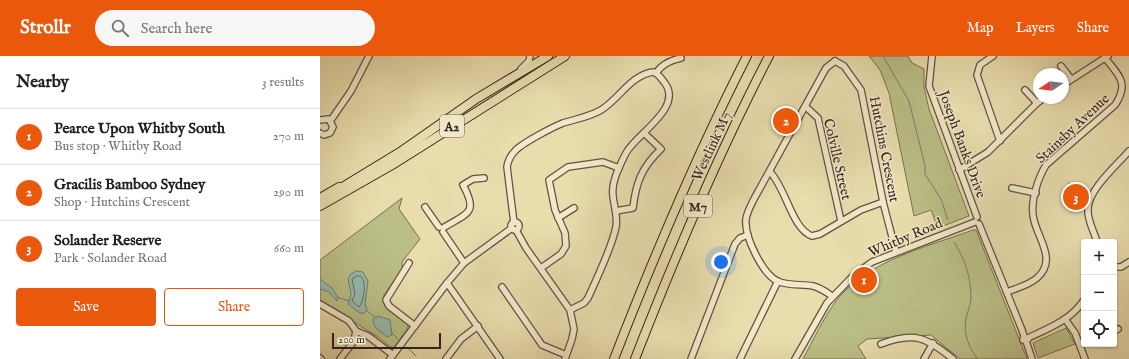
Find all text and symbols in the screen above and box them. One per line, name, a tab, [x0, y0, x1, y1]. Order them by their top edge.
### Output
search box	[95, 10, 375, 46]
text: Strollr	[20, 16, 71, 40]
icon: search	[109, 17, 131, 39]
text: Search here	[141, 19, 212, 38]
text: Map	[967, 19, 994, 37]
text: Layers	[1016, 19, 1055, 37]
text: Share	[1077, 19, 1109, 37]
north arrow	[1033, 68, 1069, 104]
text: Nearby	[16, 72, 69, 93]
text: 3 results	[262, 74, 304, 91]
street label: Joseph Banks Drive	[934, 86, 990, 201]
street label: Stainsby Avenue	[1032, 90, 1114, 167]
street label: Hutchins Crescent	[865, 95, 903, 204]
pin: 2	[773, 106, 799, 136]
street label: Westlink M7	[688, 109, 736, 184]
road number: A2	[440, 115, 464, 137]
street label: Colville Street	[819, 117, 855, 202]
text: Pearce Upon Whitby South	[54, 119, 225, 138]
text: 1	[27, 128, 31, 145]
text: 270 m	[273, 128, 304, 145]
text: Bus stop · Whitby Road	[54, 138, 182, 155]
text: Gracilis Bamboo Sydney	[54, 175, 205, 194]
pin: 3	[1063, 182, 1089, 212]
text: 2	[26, 184, 32, 201]
text: 290 m	[273, 184, 304, 201]
text: Shop · Hutchins Crescent	[54, 194, 190, 211]
road number: M7	[684, 195, 712, 217]
street label: Whitby Road	[866, 214, 946, 262]
text: Solander Reserve	[54, 231, 161, 250]
map controls	[1081, 239, 1117, 347]
button: +	[1081, 239, 1117, 275]
text: 3	[27, 240, 31, 257]
text: 660 m	[274, 240, 304, 257]
text: Park · Solander Road	[54, 250, 167, 267]
your location	[711, 252, 731, 272]
pin: 1	[851, 265, 877, 295]
button: −	[1081, 275, 1117, 311]
button: Save	[16, 288, 156, 326]
button: Share	[164, 288, 304, 326]
button: locate	[1081, 311, 1117, 347]
scale bar	[332, 331, 441, 350]
text: 200 m	[338, 333, 365, 347]

